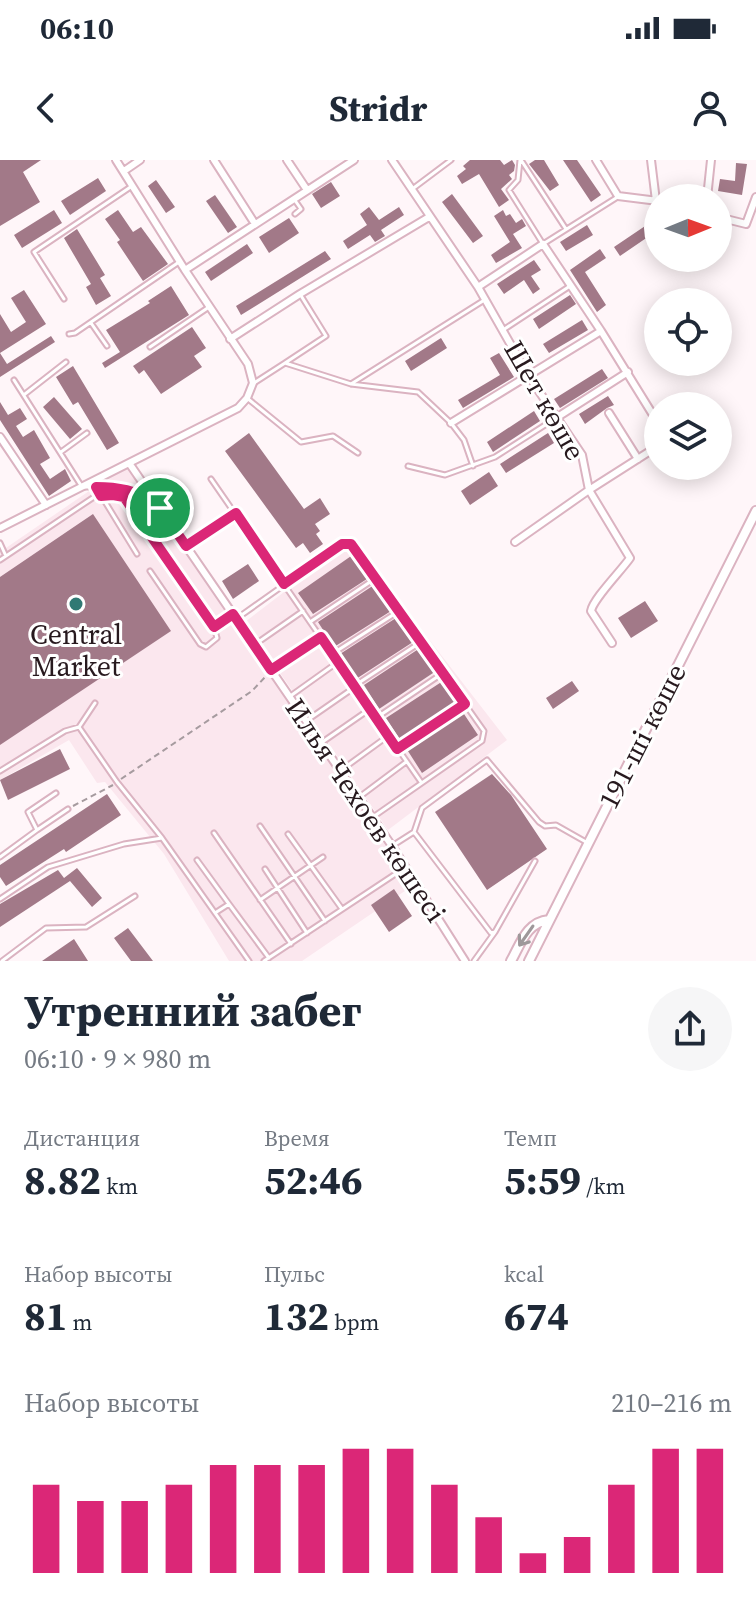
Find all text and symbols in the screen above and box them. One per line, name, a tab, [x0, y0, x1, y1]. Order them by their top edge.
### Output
text: 06:10	[40, 8, 114, 49]
text: Stridr	[329, 84, 427, 133]
icon: back	[24, 86, 68, 130]
icon: person	[688, 86, 732, 130]
north arrow	[644, 184, 732, 272]
map controls	[644, 184, 732, 480]
button: locate	[644, 288, 732, 376]
street label: Шет көше	[495, 333, 595, 467]
button: layers	[644, 392, 732, 480]
pin	[126, 474, 194, 542]
icon: arrive	[138, 486, 182, 530]
marker: Central Market	[67, 595, 85, 613]
place label: Central Market	[30, 615, 122, 685]
street label: 191-ші көше	[589, 657, 695, 815]
street label: Илья Чехоев көшесі	[277, 691, 455, 929]
one-way arrow	[518, 924, 534, 946]
text: Утренний забег	[24, 980, 362, 1041]
button: share	[648, 987, 732, 1071]
text: 06:10 · 9 × 980 m	[24, 1041, 211, 1077]
text: Дистанция	[24, 1123, 140, 1153]
text: Время	[264, 1123, 330, 1153]
text: Темп	[504, 1123, 557, 1153]
text: 8.82	[24, 1153, 101, 1207]
text: 52:46	[264, 1153, 363, 1207]
text: 5:59	[504, 1153, 581, 1207]
text: km	[101, 1171, 138, 1201]
text: /km	[581, 1171, 625, 1201]
text: Набор высоты	[24, 1259, 172, 1289]
text: Пульс	[264, 1259, 325, 1289]
text: kcal	[504, 1259, 544, 1289]
text: 81	[24, 1289, 67, 1343]
text: 132	[264, 1289, 329, 1343]
text: 674	[504, 1289, 569, 1343]
text: m	[67, 1307, 92, 1337]
text: bpm	[329, 1307, 379, 1337]
text: Набор высоты	[24, 1385, 199, 1421]
text: 210–216 m	[611, 1385, 732, 1421]

